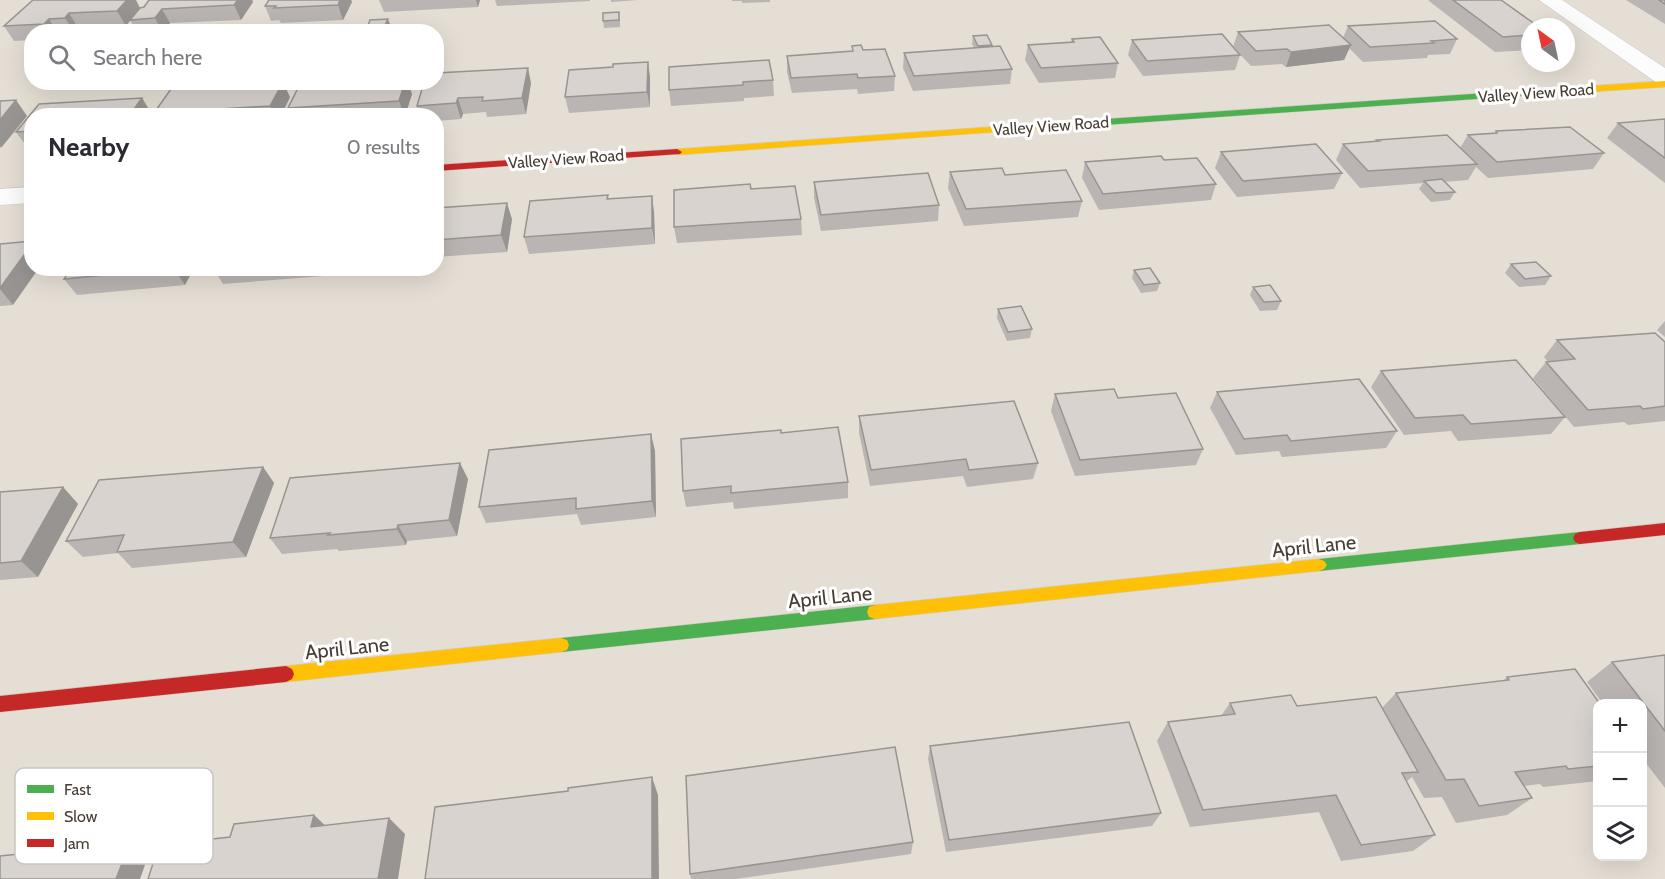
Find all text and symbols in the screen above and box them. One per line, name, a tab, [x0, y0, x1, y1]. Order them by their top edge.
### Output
north arrow	[1521, 18, 1575, 72]
search box	[24, 24, 444, 90]
icon: search	[45, 41, 78, 74]
text: Search here	[93, 44, 202, 71]
street label: Valley View Road	[1477, 79, 1595, 107]
street label: Valley View Road	[992, 112, 1110, 140]
text: Nearby	[48, 131, 129, 163]
text: 0 results	[347, 135, 420, 159]
street label: Valley View Road	[507, 145, 625, 173]
street label: April Lane	[1271, 530, 1357, 562]
street label: April Lane	[787, 581, 873, 613]
street label: April Lane	[304, 632, 390, 664]
map controls	[1593, 699, 1647, 861]
button: +	[1593, 699, 1647, 753]
button: −	[1593, 753, 1647, 807]
legend	[15, 768, 213, 864]
text: Fast	[64, 780, 92, 799]
text: Slow	[64, 807, 98, 826]
button: layers	[1593, 807, 1647, 861]
text: Jam	[63, 834, 90, 853]

